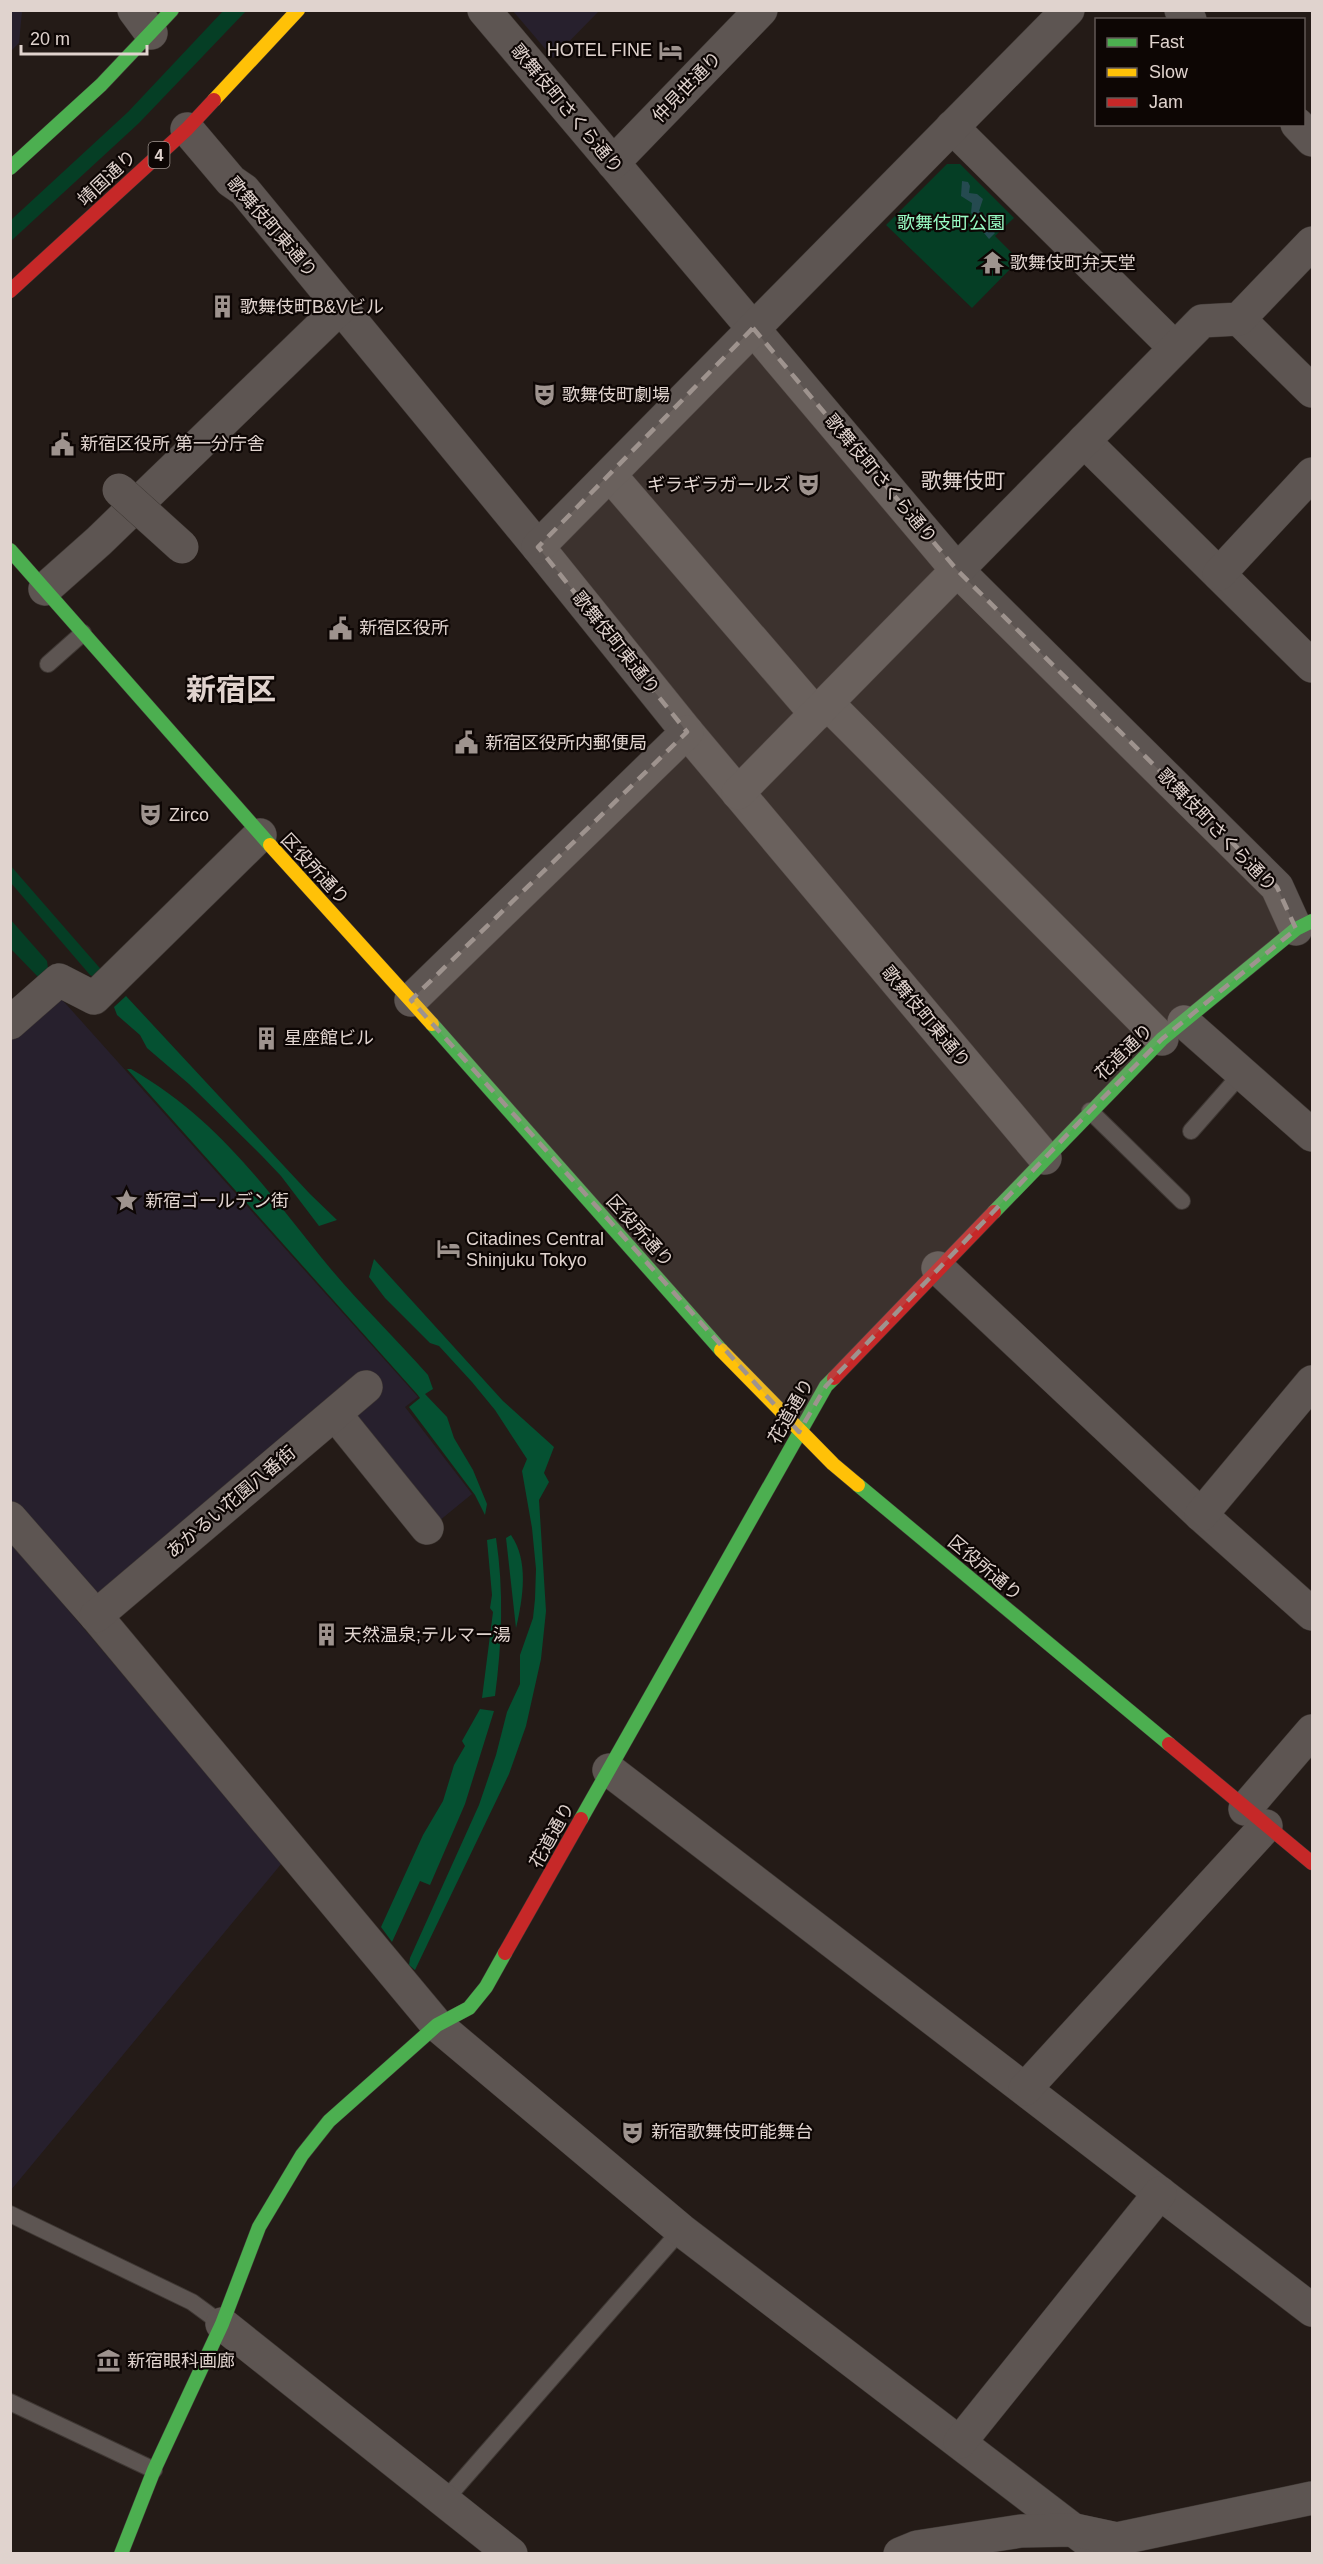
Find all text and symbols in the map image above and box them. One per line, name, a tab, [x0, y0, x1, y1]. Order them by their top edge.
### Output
scale bar	[21, 18, 147, 56]
legend	[1095, 18, 1305, 126]
text: 20 m	[30, 29, 70, 49]
text: Fast	[1149, 32, 1184, 52]
hotel icon: HOTEL FINE	[657, 37, 683, 63]
place label: HOTEL FINE	[547, 40, 652, 60]
street label: 歌舞伎町さくら通り	[507, 41, 627, 177]
street label: 仲見世通り	[649, 48, 725, 126]
text: Slow	[1149, 62, 1189, 82]
text: Jam	[1149, 92, 1183, 112]
road number: 4	[148, 142, 170, 168]
street label: 靖国通り	[74, 146, 140, 210]
street label: 歌舞伎町東通り	[223, 173, 321, 281]
park label: 歌舞伎町公園	[897, 213, 1005, 233]
temple icon: 歌舞伎町弁天堂	[979, 250, 1005, 276]
place label: 歌舞伎町弁天堂	[1010, 253, 1136, 273]
building icon: 歌舞伎町B&Vビル	[209, 294, 235, 320]
place label: 歌舞伎町B&Vビル	[240, 297, 384, 317]
theatre icon: 歌舞伎町劇場	[531, 382, 557, 408]
place label: 歌舞伎町劇場	[562, 385, 670, 405]
street label: 歌舞伎町さくら通り	[821, 411, 941, 547]
public building icon: 新宿区役所 第一分庁舎	[49, 431, 75, 457]
place label: 新宿区役所 第一分庁舎	[80, 434, 265, 454]
district label: 歌舞伎町	[921, 469, 1005, 492]
theatre icon: ギラギラガールズ	[796, 472, 822, 498]
place label: ギラギラガールズ	[647, 475, 791, 495]
street label: 歌舞伎町東通り	[569, 588, 663, 698]
public building icon: 新宿区役所	[328, 615, 354, 641]
place label: 新宿区役所	[359, 618, 449, 638]
district label: 新宿区	[186, 673, 276, 706]
public building icon: 新宿区役所内郵便局	[454, 730, 480, 756]
place label: 新宿区役所内郵便局	[485, 733, 647, 753]
street label: 歌舞伎町さくら通り	[1154, 765, 1280, 895]
theatre icon: Zirco	[138, 802, 164, 828]
place label: Zirco	[169, 805, 209, 825]
street label: 区役所通り	[277, 829, 353, 909]
street label: 歌舞伎町東通り	[878, 962, 974, 1072]
street label: 花道通り	[1091, 1020, 1157, 1084]
building icon: 星座館ビル	[253, 1025, 279, 1051]
place label: 星座館ビル	[284, 1028, 374, 1048]
place icon: 新宿ゴールデン街	[114, 1188, 140, 1214]
place label: 新宿ゴールデン街	[145, 1191, 289, 1211]
street label: 区役所通り	[602, 1191, 678, 1271]
place label: Citadines Central Shinjuku Tokyo	[466, 1229, 604, 1270]
hotel icon: Citadines Central Shinjuku Tokyo	[435, 1236, 461, 1262]
street label: 花道通り	[764, 1375, 818, 1447]
street label: あかるい花園八番街	[163, 1442, 299, 1562]
street label: 区役所通り	[944, 1531, 1026, 1605]
building icon: 天然温泉;テルマー湯	[313, 1622, 339, 1648]
place label: 天然温泉;テルマー湯	[344, 1625, 511, 1645]
street label: 花道通り	[526, 1799, 578, 1871]
theatre icon: 新宿歌舞伎町能舞台	[620, 2119, 646, 2145]
place label: 新宿歌舞伎町能舞台	[651, 2122, 813, 2142]
museum icon: 新宿眼科画廊	[96, 2348, 122, 2374]
place label: 新宿眼科画廊	[127, 2351, 235, 2371]

